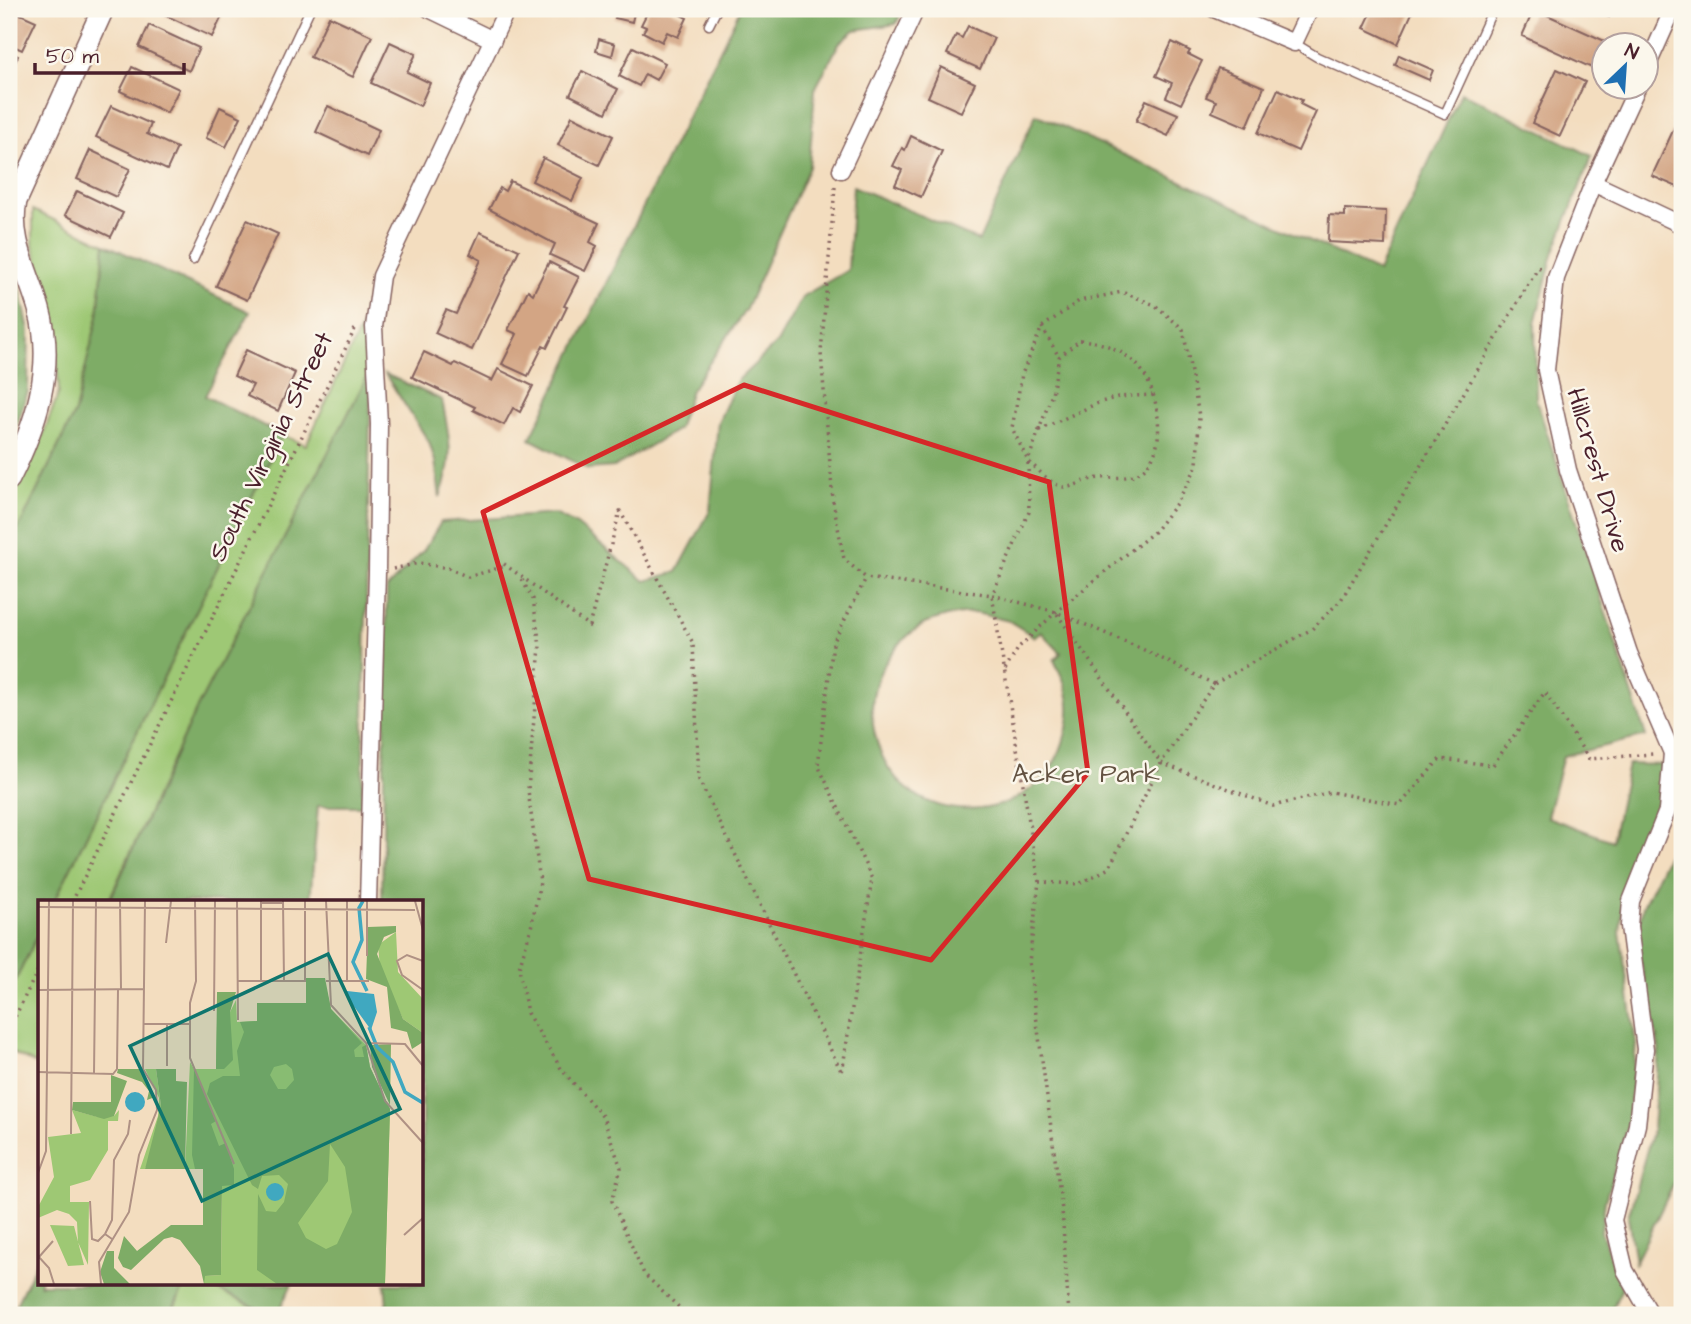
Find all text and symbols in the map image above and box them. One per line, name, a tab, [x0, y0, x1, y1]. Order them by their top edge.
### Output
scale bar	[35, 32, 184, 76]
north arrow	[1590, 32, 1660, 102]
text: N	[1620, 37, 1643, 67]
text: 50 m	[46, 42, 100, 71]
street label: South Virginia Street	[200, 325, 344, 568]
street label: Hillcrest Drive	[1557, 384, 1639, 557]
park label: Acker Park	[1012, 756, 1160, 792]
inset map	[38, 900, 424, 1286]

